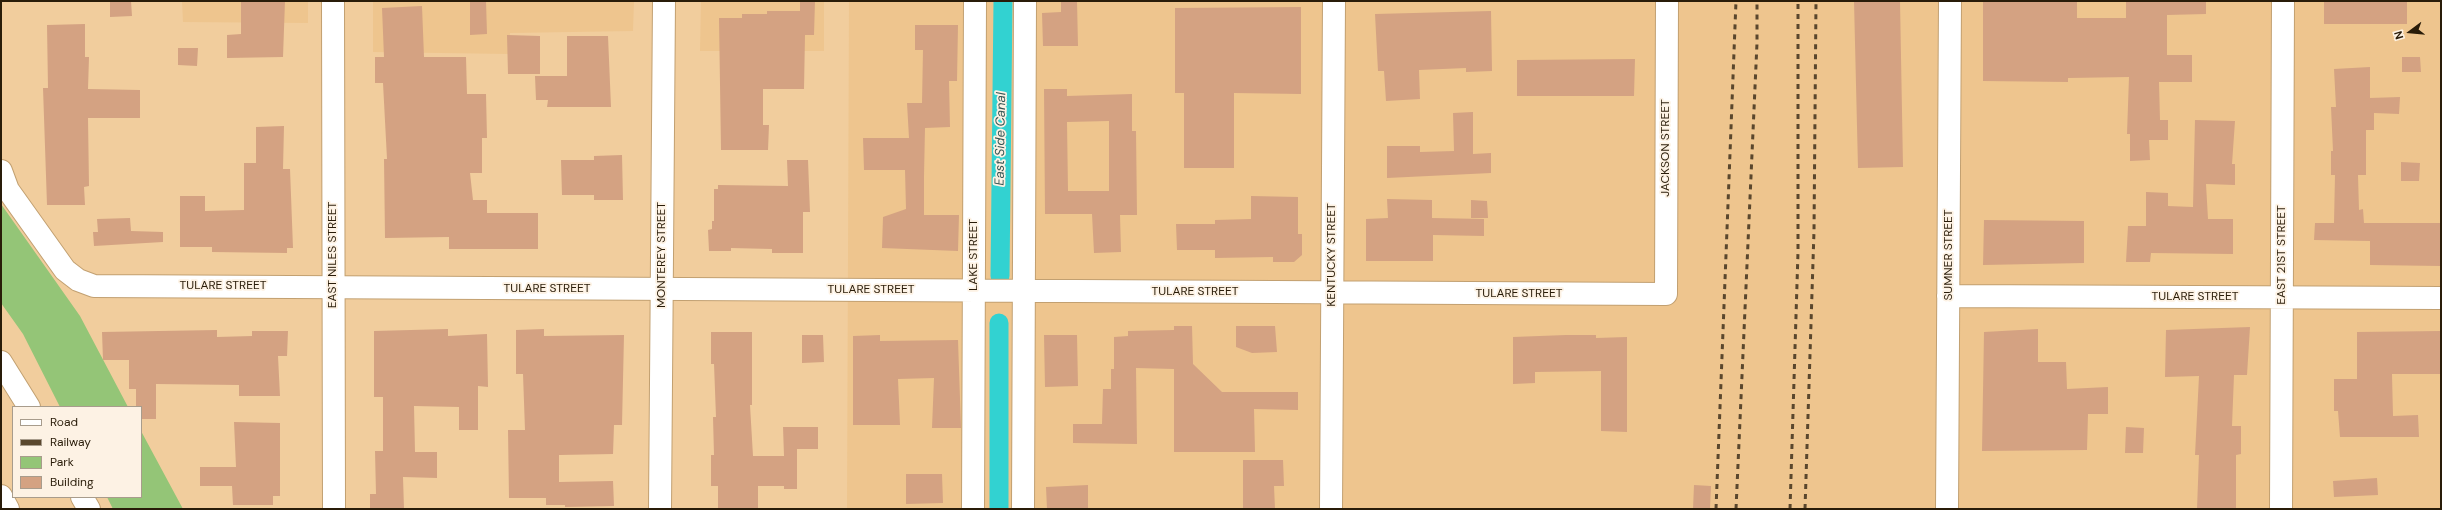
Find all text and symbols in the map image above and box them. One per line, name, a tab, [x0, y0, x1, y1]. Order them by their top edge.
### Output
north arrow	[2390, 12, 2430, 52]
text: N	[2391, 30, 2406, 41]
water label: East Side Canal	[992, 92, 1010, 186]
street label: JACKSON STREET	[1659, 99, 1673, 197]
street label: EAST NILES STREET	[326, 202, 340, 308]
street label: MONTEREY STREET	[655, 202, 669, 308]
street label: KENTUCKY STREET	[1325, 203, 1339, 307]
street label: EAST 21ST STREET	[2275, 205, 2289, 305]
street label: SUMNER STREET	[1942, 209, 1956, 301]
street label: LAKE STREET	[967, 219, 981, 291]
street label: TULARE STREET	[180, 279, 266, 293]
street label: TULARE STREET	[504, 282, 590, 296]
street label: TULARE STREET	[828, 283, 914, 297]
street label: TULARE STREET	[1152, 285, 1238, 299]
street label: TULARE STREET	[1476, 287, 1562, 301]
street label: TULARE STREET	[2152, 290, 2238, 304]
legend	[12, 406, 142, 498]
text: Road	[50, 414, 78, 430]
text: Railway	[50, 434, 91, 450]
text: Park	[50, 454, 74, 470]
text: Building	[50, 474, 94, 490]

